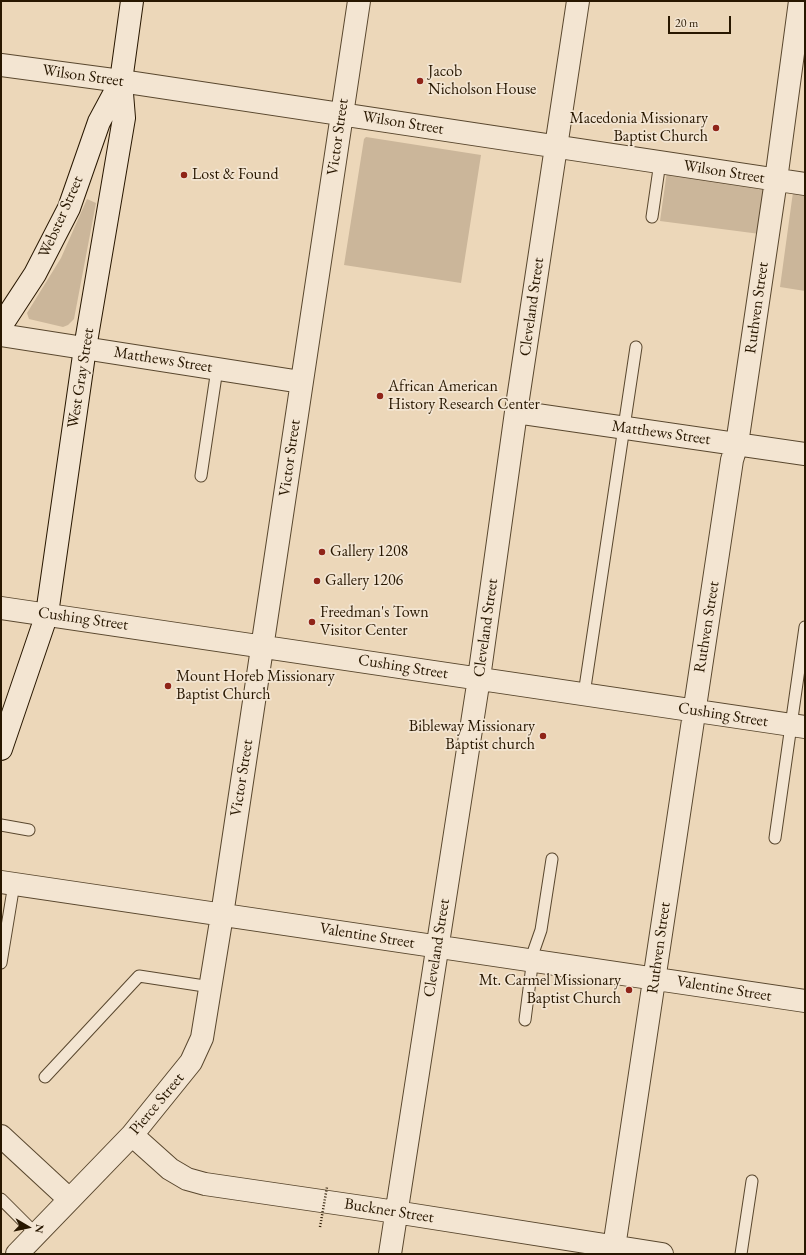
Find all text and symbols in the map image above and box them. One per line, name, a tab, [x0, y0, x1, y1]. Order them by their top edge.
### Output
scale bar	[670, 8, 733, 34]
text: 20 m	[675, 15, 698, 31]
street label: Wilson Street	[41, 61, 125, 91]
place label: Jacob Nicholson House	[428, 62, 536, 100]
marker: Jacob Nicholson House	[415, 76, 425, 86]
street label: Victor Street	[323, 97, 353, 177]
street label: Wilson Street	[361, 107, 445, 139]
place label: Macedonia Missionary Baptist Church	[570, 109, 708, 147]
marker: Macedonia Missionary Baptist Church	[711, 123, 721, 133]
street label: Wilson Street	[682, 156, 766, 188]
place label: Lost & Found	[192, 165, 279, 185]
marker: Lost & Found	[179, 170, 189, 180]
street label: Webster Street	[34, 173, 88, 261]
street label: Cleveland Street	[516, 256, 548, 358]
street label: Ruthven Street	[741, 261, 773, 355]
street label: West Gray Street	[64, 326, 98, 430]
street label: Matthews Street	[112, 343, 214, 377]
place label: African American History Research Center	[388, 377, 540, 415]
marker: African American History Research Center	[375, 391, 385, 401]
street label: Matthews Street	[610, 417, 712, 449]
street label: Victor Street	[275, 418, 305, 498]
place label: Gallery 1208	[330, 542, 408, 562]
marker: Gallery 1208	[317, 547, 327, 557]
place label: Gallery 1206	[325, 571, 403, 591]
marker: Gallery 1206	[312, 576, 322, 586]
street label: Cleveland Street	[470, 577, 502, 679]
street label: Ruthven Street	[690, 580, 724, 674]
street label: Cushing Street	[37, 603, 129, 635]
place label: Freedman's Town Visitor Center	[320, 603, 429, 641]
marker: Freedman's Town Visitor Center	[307, 617, 317, 627]
street label: Cushing Street	[357, 650, 449, 684]
place label: Mount Horeb Missionary Baptist Church	[176, 667, 335, 705]
marker: Mount Horeb Missionary Baptist Church	[163, 681, 173, 691]
street label: Cushing Street	[677, 698, 769, 732]
place label: Bibleway Missionary Baptist church	[409, 717, 535, 755]
marker: Bibleway Missionary Baptist church	[538, 731, 548, 741]
street label: Victor Street	[226, 738, 258, 818]
street label: Cleveland Street	[420, 897, 454, 999]
street label: Ruthven Street	[643, 901, 675, 995]
street label: Valentine Street	[318, 919, 416, 953]
place label: Mt. Carmel Missionary Baptist Church	[479, 971, 621, 1009]
street label: Valentine Street	[675, 972, 773, 1006]
marker: Mt. Carmel Missionary Baptist Church	[624, 985, 634, 995]
street label: Pierce Street	[126, 1069, 188, 1139]
street label: Buckner Street	[343, 1194, 435, 1228]
north arrow	[8, 1207, 48, 1247]
text: N	[32, 1223, 47, 1234]

